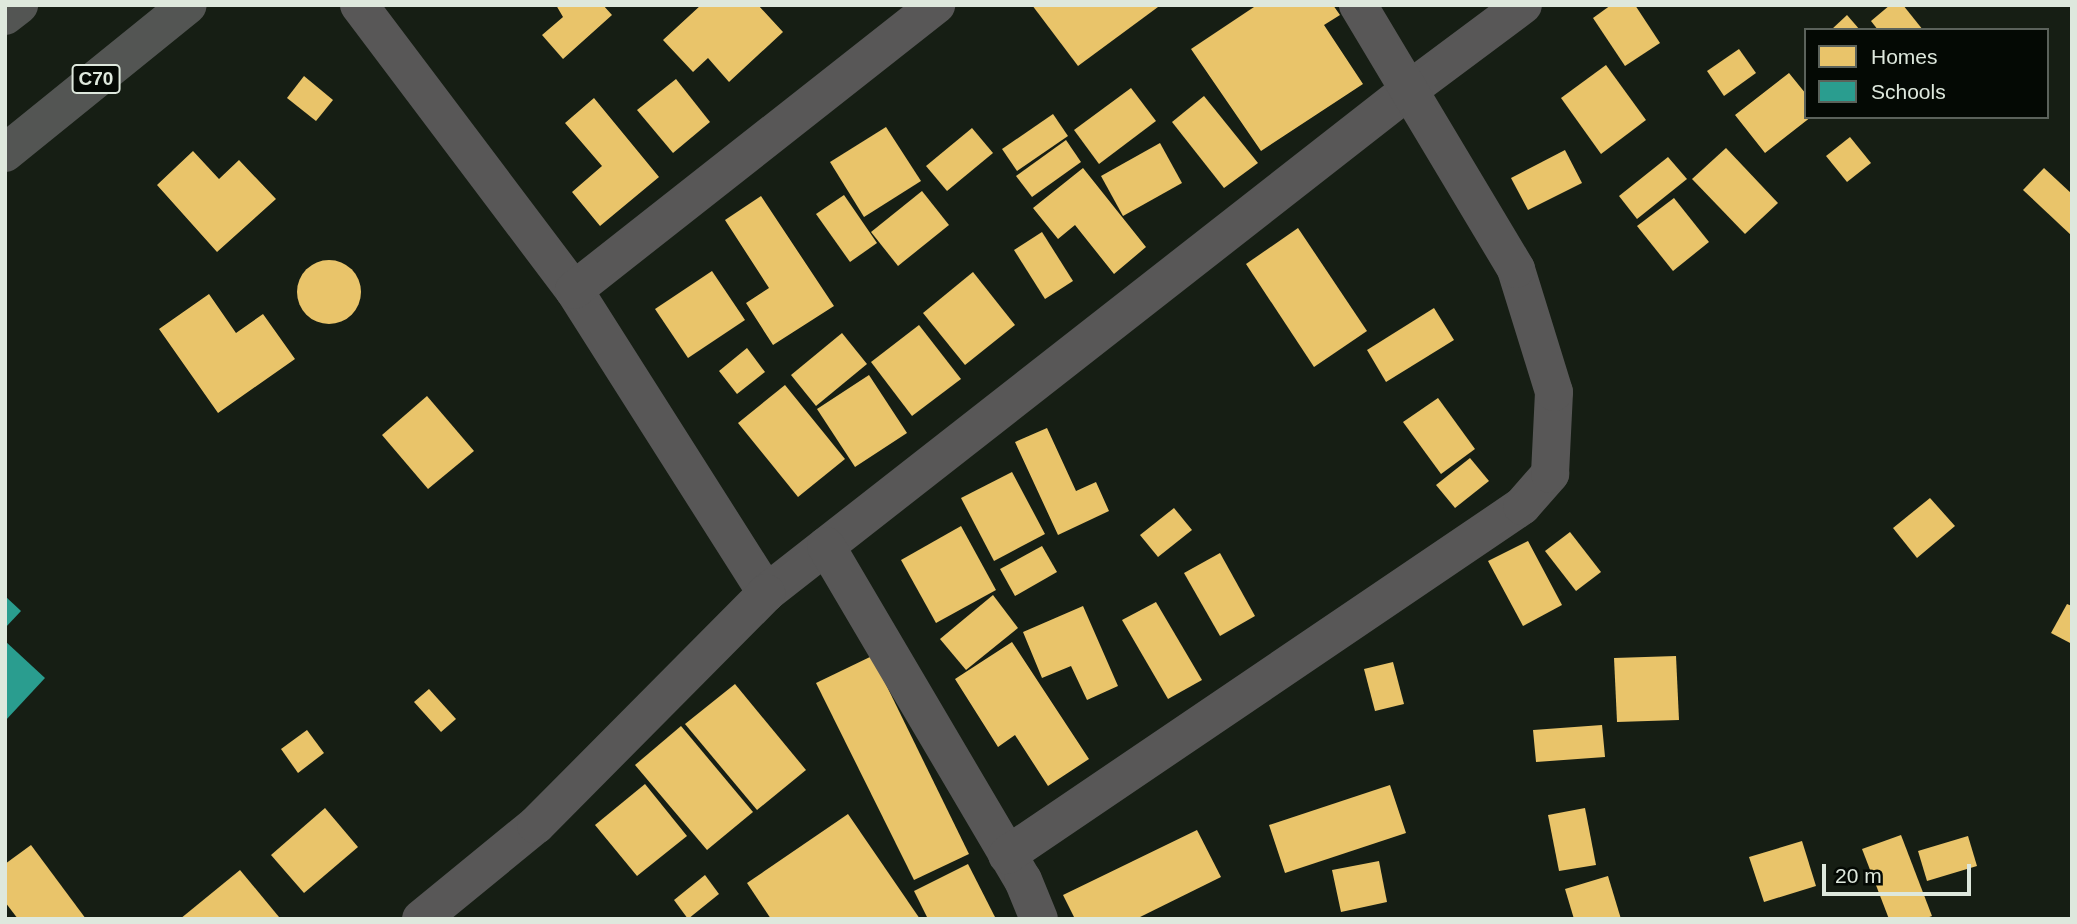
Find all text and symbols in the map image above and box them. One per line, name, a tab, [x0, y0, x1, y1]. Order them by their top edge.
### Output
legend	[1804, 28, 2049, 119]
text: Homes	[1871, 45, 1938, 68]
road number: C70	[72, 64, 120, 94]
text: Schools	[1871, 80, 1946, 103]
scale bar	[1825, 850, 1974, 894]
text: 20 m	[1835, 864, 1882, 887]

